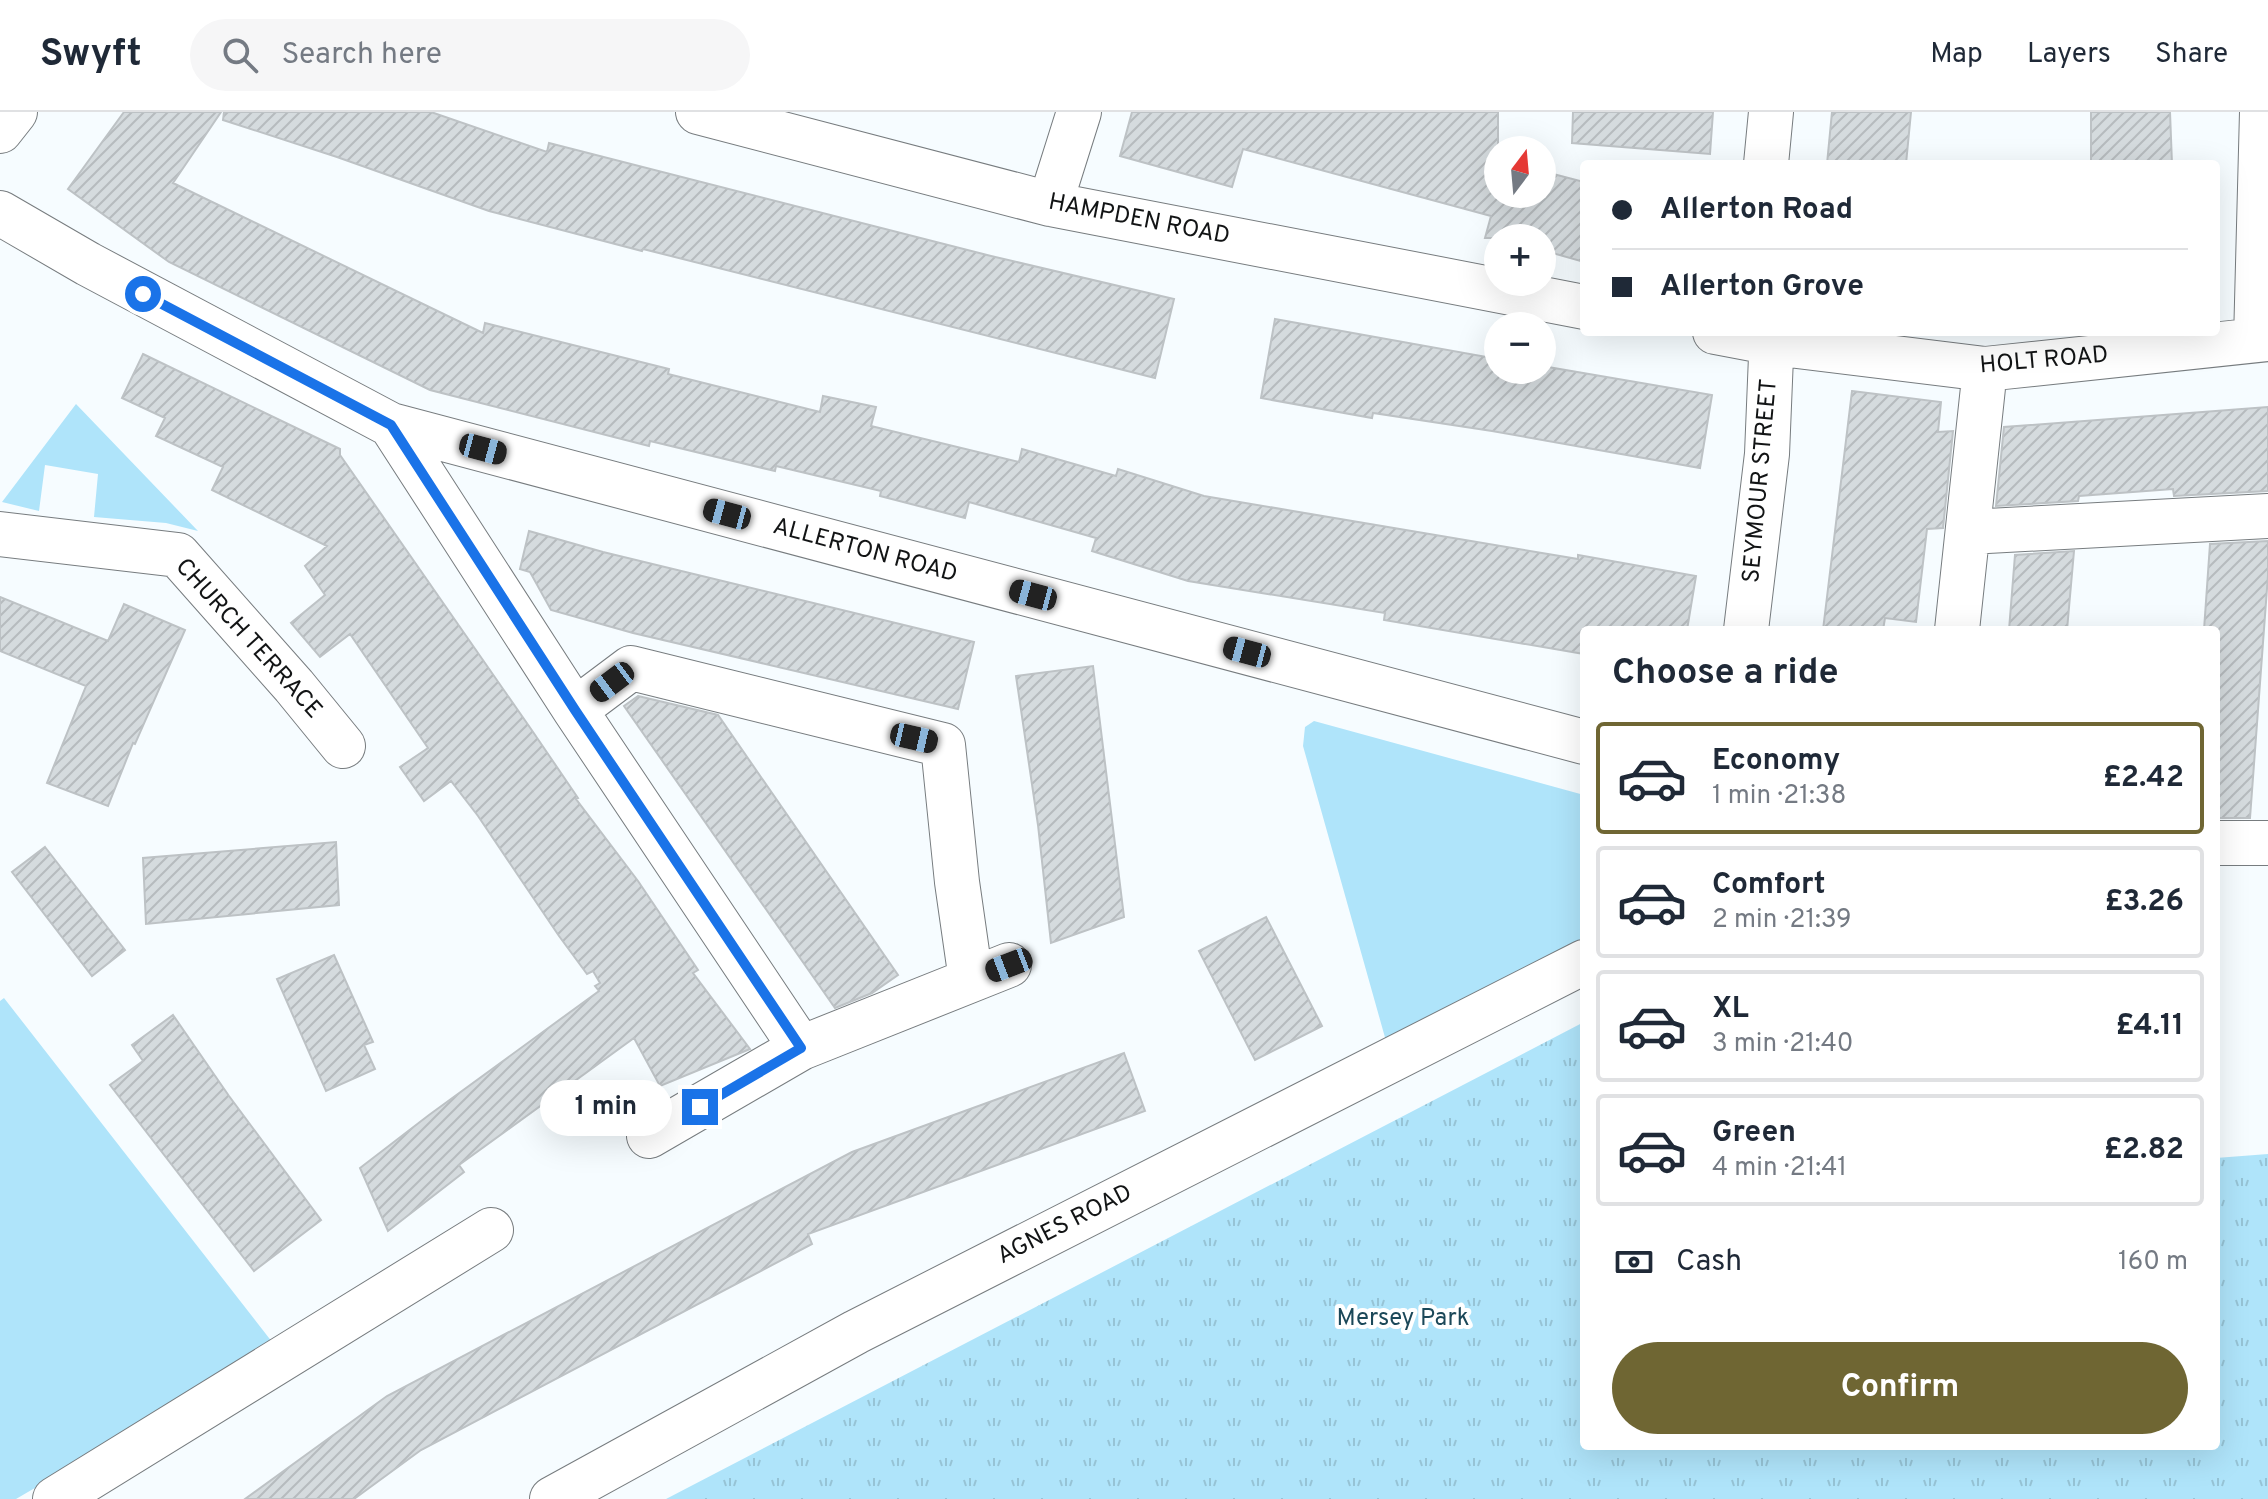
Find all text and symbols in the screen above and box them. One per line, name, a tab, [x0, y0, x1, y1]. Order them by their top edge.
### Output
search box	[190, 19, 750, 91]
text: Swyft	[40, 31, 142, 80]
icon: search	[218, 33, 262, 77]
text: Search here	[282, 37, 442, 74]
text: Map	[1930, 37, 1983, 73]
text: Layers	[2027, 37, 2111, 73]
text: Share	[2155, 37, 2228, 73]
north arrow	[1484, 136, 1556, 208]
map controls	[1484, 136, 1556, 384]
street label: HAMPDEN ROAD	[1046, 188, 1232, 252]
text: Allerton Road	[1660, 192, 1853, 229]
button: +	[1484, 224, 1556, 296]
text: Allerton Grove	[1660, 269, 1864, 306]
route start	[125, 276, 161, 312]
button: −	[1484, 312, 1556, 384]
street label: HOLT ROAD	[1979, 340, 2109, 382]
street label: SEYMOUR STREET	[1737, 378, 1785, 584]
car	[457, 431, 509, 467]
car	[701, 496, 753, 532]
street label: ALLERTON ROAD	[769, 512, 961, 590]
street label: CHURCH TERRACE	[168, 553, 328, 725]
car	[1007, 577, 1059, 613]
car	[1221, 634, 1273, 670]
text: Choose a ride	[1612, 651, 1838, 697]
car	[586, 658, 638, 706]
car	[888, 721, 940, 755]
icon: car	[1616, 742, 1688, 814]
text: Economy	[1712, 743, 1840, 780]
text: £2.42	[2103, 760, 2184, 797]
text: 1 min · 21:38	[1712, 780, 1846, 813]
icon: car	[1616, 866, 1688, 938]
text: Comfort	[1712, 867, 1825, 904]
text: £3.26	[2105, 884, 2184, 921]
text: 2 min · 21:39	[1712, 904, 1852, 937]
car	[982, 945, 1036, 985]
icon: car	[1616, 990, 1688, 1062]
text: XL	[1712, 991, 1749, 1028]
text: £4.11	[2115, 1008, 2184, 1045]
text: 3 min · 21:40	[1712, 1028, 1854, 1061]
callout: 1 min	[540, 1079, 672, 1135]
route end	[682, 1089, 718, 1125]
text: 1 min	[575, 1091, 637, 1124]
icon: car	[1616, 1114, 1688, 1186]
text: Green	[1712, 1115, 1796, 1152]
text: £2.82	[2104, 1132, 2184, 1169]
text: 4 min · 21:41	[1712, 1152, 1847, 1185]
street label: AGNES ROAD	[993, 1178, 1137, 1272]
icon: cash	[1612, 1240, 1656, 1284]
text: Cash	[1676, 1244, 1742, 1281]
text: 160 m	[2118, 1246, 2188, 1279]
park label: Mersey Park	[1337, 1304, 1469, 1334]
button: Confirm	[1612, 1342, 2188, 1434]

